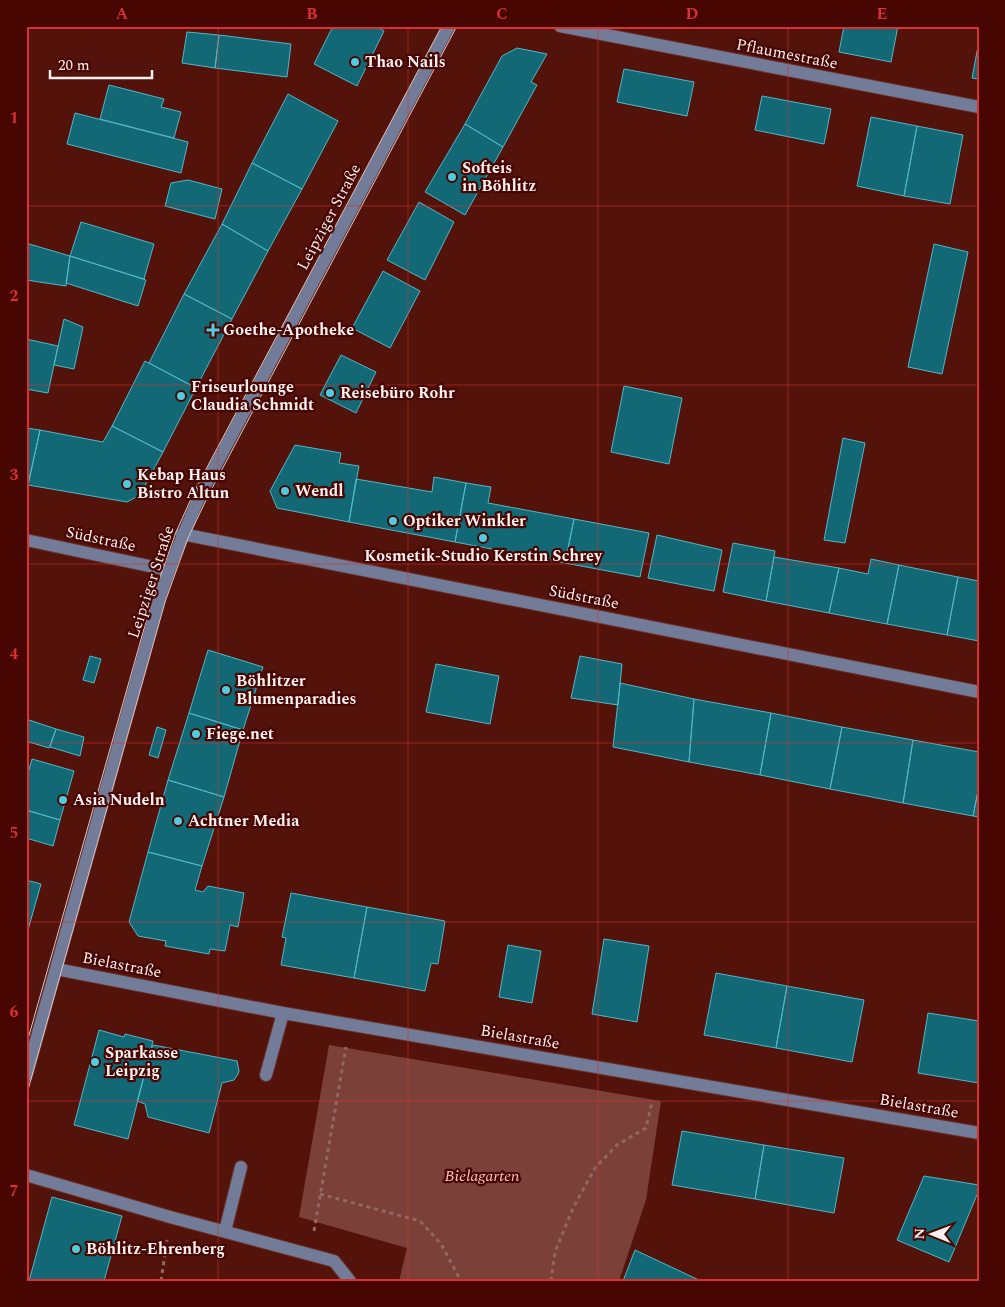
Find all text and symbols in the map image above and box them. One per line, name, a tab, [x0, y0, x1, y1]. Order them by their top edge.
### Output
text: A	[116, 2, 129, 26]
text: B	[306, 2, 318, 26]
text: C	[496, 2, 508, 26]
text: D	[686, 2, 699, 26]
text: E	[877, 2, 887, 26]
street label: Pflaumestraße	[734, 32, 840, 76]
scale bar	[50, 48, 152, 80]
place label: Thao Nails	[365, 50, 446, 74]
text: 20 m	[58, 54, 90, 77]
marker: Thao Nails	[349, 56, 361, 68]
text: 1	[10, 106, 18, 130]
place label: Softeis in Böhlitz	[462, 156, 536, 198]
street label: Leipziger Straße	[291, 160, 367, 274]
marker: Softeis in Böhlitz	[446, 171, 458, 183]
text: 2	[10, 284, 19, 308]
place label: Goethe-Apotheke	[223, 318, 354, 342]
marker: Goethe-Apotheke	[207, 324, 219, 336]
place label: Friseurlounge Claudia Schmidt	[191, 375, 314, 417]
place label: Reisebüro Rohr	[340, 381, 455, 405]
marker: Reisebüro Rohr	[324, 387, 336, 399]
marker: Friseurlounge Claudia Schmidt	[175, 390, 187, 402]
text: 3	[10, 463, 19, 487]
place label: Kebap Haus Bistro Altun	[137, 463, 229, 505]
marker: Kebap Haus Bistro Altun	[121, 478, 133, 490]
place label: Wendl	[295, 479, 344, 503]
marker: Wendl	[279, 485, 291, 497]
place label: Optiker Winkler	[403, 509, 526, 533]
marker: Optiker Winkler	[387, 515, 399, 527]
street label: Südstraße	[64, 520, 138, 558]
street label: Leipziger Straße	[121, 522, 181, 642]
marker: Kosmetik-Studio Kerstin Schrey	[477, 532, 489, 544]
place label: Kosmetik-Studio Kerstin Schrey	[364, 544, 603, 568]
street label: Südstraße	[547, 578, 621, 616]
text: 4	[10, 642, 19, 666]
place label: Böhlitzer Blumenparadies	[236, 669, 357, 711]
marker: Böhlitzer Blumenparadies	[220, 684, 232, 696]
place label: Fiege.net	[206, 722, 274, 746]
marker: Fiege.net	[190, 728, 202, 740]
place label: Asia Nudeln	[73, 788, 165, 812]
marker: Asia Nudeln	[57, 794, 69, 806]
place label: Achtner Media	[188, 809, 300, 833]
marker: Achtner Media	[172, 815, 184, 827]
text: 5	[10, 821, 18, 845]
street label: Bielastraße	[80, 946, 164, 984]
text: 6	[10, 1000, 19, 1024]
street label: Bielastraße	[478, 1018, 562, 1056]
place label: Sparkasse Leipzig	[105, 1041, 178, 1083]
marker: Sparkasse Leipzig	[89, 1056, 101, 1068]
street label: Bielastraße	[877, 1087, 961, 1125]
park label: Bielagarten	[444, 1164, 520, 1188]
text: 7	[10, 1179, 19, 1203]
north arrow	[908, 1210, 958, 1260]
text: N	[909, 1228, 930, 1240]
place label: Böhlitz-Ehrenberg	[86, 1237, 225, 1261]
marker: Böhlitz-Ehrenberg	[70, 1243, 82, 1255]

